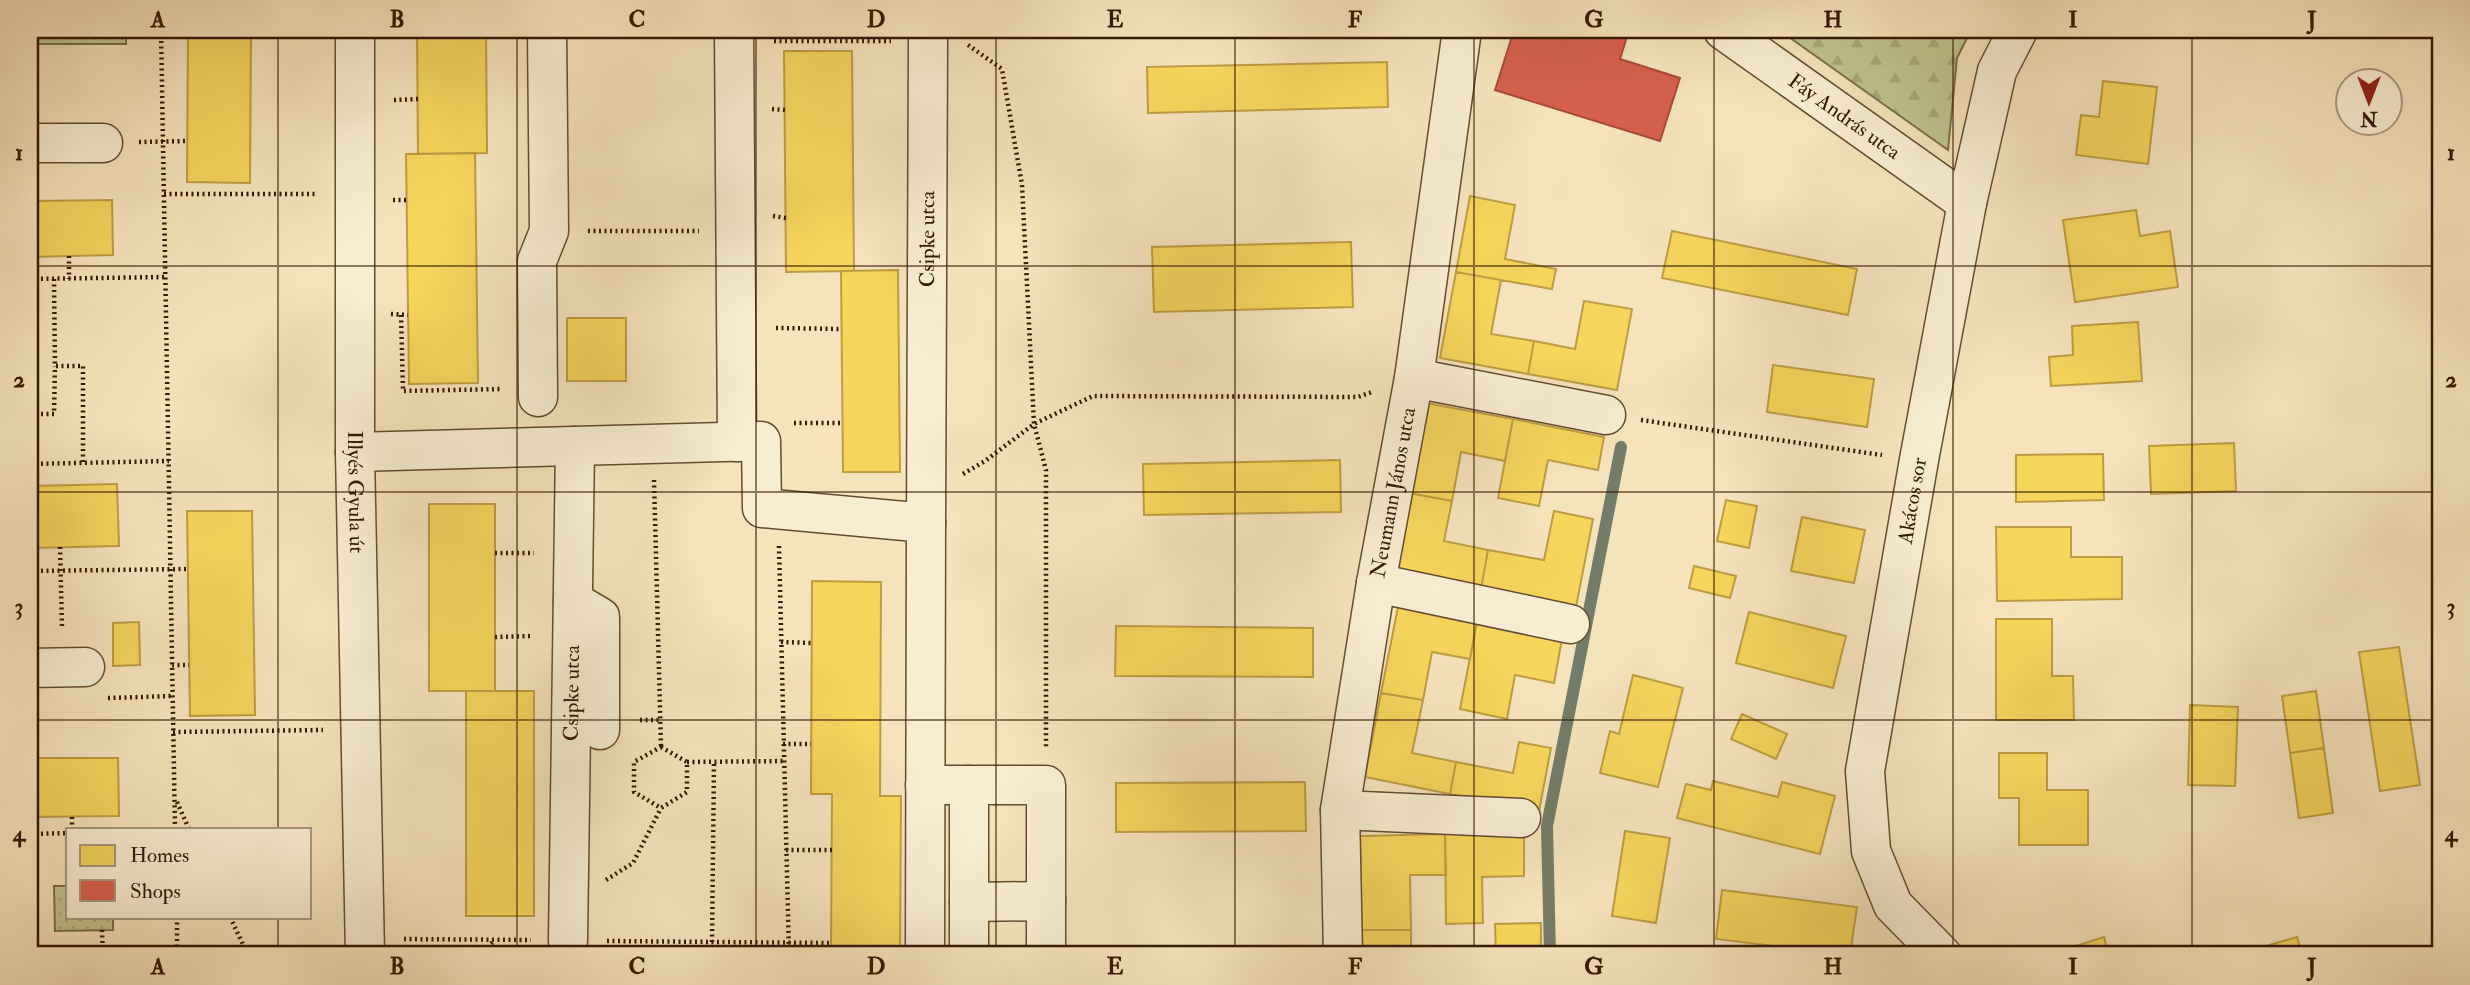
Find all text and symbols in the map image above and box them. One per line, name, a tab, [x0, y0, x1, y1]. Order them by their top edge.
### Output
text: A	[150, 5, 166, 34]
text: B	[389, 5, 405, 34]
text: C	[629, 5, 645, 34]
text: D	[867, 5, 885, 34]
text: E	[1107, 5, 1124, 34]
text: F	[1348, 5, 1363, 34]
text: G	[1584, 5, 1604, 34]
text: H	[1824, 5, 1843, 34]
text: I	[2068, 5, 2078, 34]
text: J	[2306, 5, 2317, 35]
north arrow	[2334, 66, 2404, 136]
street label: Fáy András utca	[1783, 67, 1906, 166]
text: N	[2360, 106, 2379, 130]
text: 1	[15, 138, 23, 167]
text: 1	[2447, 138, 2455, 167]
street label: Csipke utca	[913, 190, 941, 287]
text: 2	[13, 365, 25, 394]
text: 2	[2445, 365, 2457, 394]
street label: Neumann János utca	[1364, 405, 1422, 580]
street label: Illyés Gyula út	[341, 431, 371, 554]
street label: Akácos sor	[1891, 455, 1933, 547]
text: 3	[15, 592, 23, 621]
text: 3	[2447, 592, 2455, 621]
street label: Csipke utca	[557, 644, 586, 741]
text: 4	[12, 819, 27, 848]
text: 4	[2444, 819, 2459, 848]
legend	[66, 828, 312, 918]
text: Homes	[130, 842, 189, 869]
text: Shops	[130, 878, 181, 905]
text: A	[150, 952, 166, 981]
text: B	[389, 952, 405, 981]
text: C	[629, 952, 645, 981]
text: D	[867, 952, 885, 981]
text: E	[1107, 952, 1124, 981]
text: F	[1348, 952, 1363, 981]
text: G	[1584, 952, 1604, 981]
text: H	[1824, 952, 1843, 981]
text: I	[2068, 952, 2078, 981]
text: J	[2306, 952, 2317, 982]

